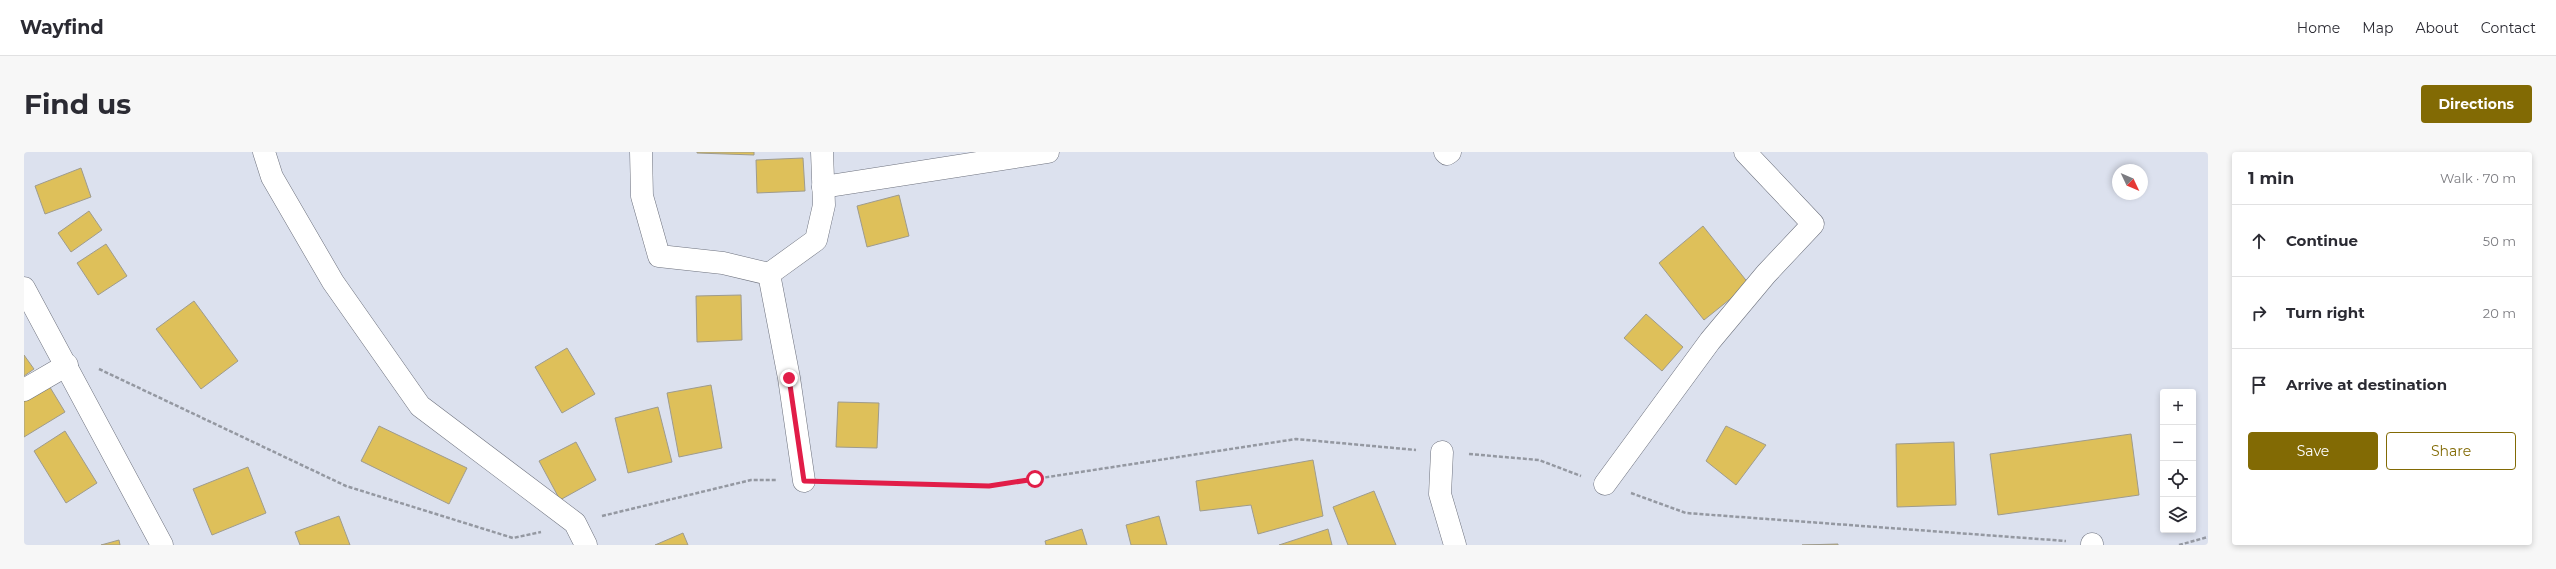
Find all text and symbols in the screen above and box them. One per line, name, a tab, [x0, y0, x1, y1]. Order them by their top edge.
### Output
text: Wayfind	[20, 16, 104, 39]
text: Home	[2297, 19, 2340, 37]
text: Map	[2362, 19, 2393, 37]
text: About	[2415, 19, 2459, 37]
text: Contact	[2481, 19, 2536, 37]
button: Directions	[2421, 85, 2532, 123]
text: Find us	[24, 87, 131, 121]
north arrow	[2112, 164, 2148, 200]
text: 1 min	[2248, 168, 2294, 188]
text: Walk · 70 m	[2440, 170, 2516, 186]
icon: ahead	[2248, 230, 2270, 252]
text: Continue	[2286, 231, 2358, 250]
text: 50 m	[2483, 233, 2516, 249]
icon: right	[2248, 302, 2270, 324]
text: Turn right	[2286, 303, 2365, 322]
text: 20 m	[2483, 305, 2516, 321]
route end	[780, 369, 798, 387]
icon: arrive	[2248, 374, 2270, 396]
text: Arrive at destination	[2286, 375, 2447, 394]
map controls	[2160, 389, 2196, 533]
button: +	[2160, 389, 2196, 425]
button: −	[2160, 425, 2196, 461]
button: Save	[2248, 432, 2378, 470]
button: Share	[2386, 432, 2516, 470]
button: locate	[2160, 461, 2196, 497]
route start	[1026, 470, 1044, 488]
button: layers	[2160, 497, 2196, 533]

